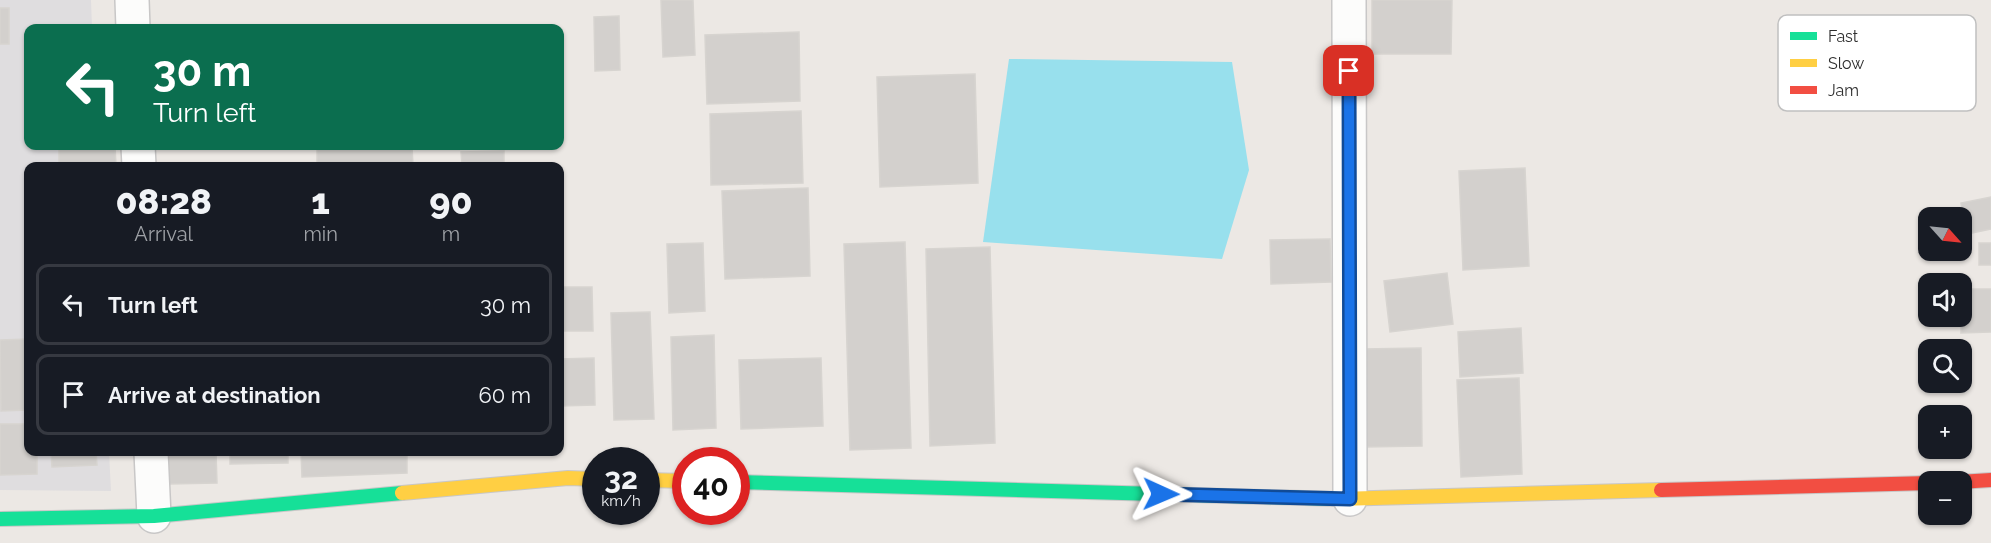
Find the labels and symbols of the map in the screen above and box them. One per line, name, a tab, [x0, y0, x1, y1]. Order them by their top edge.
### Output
legend	[1778, 15, 1976, 111]
text: Fast	[1828, 27, 1859, 46]
pin	[1323, 45, 1374, 96]
text: Slow	[1828, 54, 1864, 73]
text: Jam	[1828, 81, 1859, 100]
north arrow	[1918, 207, 1972, 261]
speed limit sign: 40	[672, 447, 750, 525]
position arrow	[1129, 462, 1193, 526]

